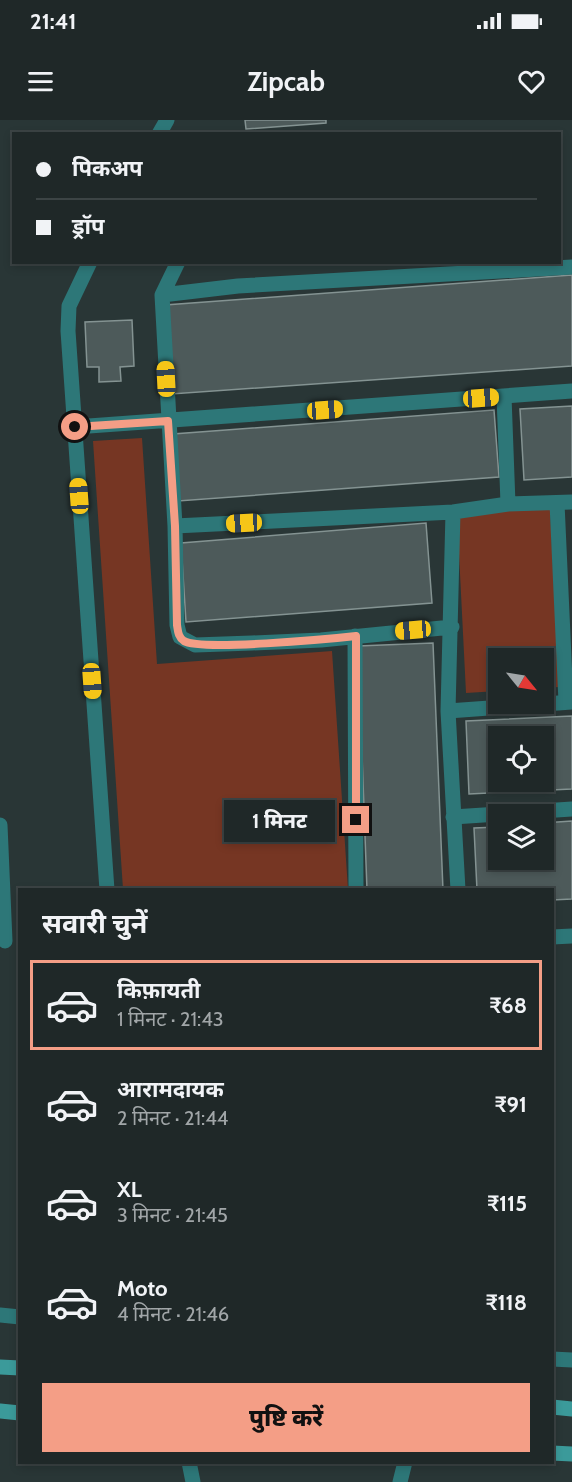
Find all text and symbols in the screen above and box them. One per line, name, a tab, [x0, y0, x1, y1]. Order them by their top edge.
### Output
text: 21:41	[30, 8, 76, 35]
icon: menu	[24, 65, 57, 98]
text: Zipcab	[247, 65, 325, 98]
icon: heart	[515, 65, 548, 98]
text: पिकअप	[72, 155, 143, 182]
text: ड्रॉप	[72, 213, 105, 240]
car	[156, 361, 176, 397]
car	[462, 388, 500, 408]
car	[306, 400, 344, 420]
route start	[61, 413, 88, 440]
car	[69, 477, 89, 515]
car	[226, 513, 262, 533]
car	[394, 619, 432, 641]
north arrow	[488, 648, 554, 714]
map controls	[488, 648, 554, 870]
car	[82, 662, 102, 700]
button: locate	[488, 726, 554, 792]
callout: 1 मिनट	[224, 799, 335, 841]
button: layers	[488, 804, 554, 870]
route end	[342, 806, 369, 833]
text: 1 मिनट	[252, 809, 307, 833]
text: सवारी चुनें	[42, 907, 147, 940]
text: किफ़ायती	[117, 977, 201, 1004]
icon: car	[45, 978, 99, 1032]
text: ₹68	[489, 992, 527, 1019]
text: 1 मिनट · 21:43	[117, 1007, 224, 1031]
text: आरामदायक	[117, 1076, 224, 1103]
icon: car	[45, 1077, 99, 1131]
text: ₹91	[495, 1091, 527, 1118]
text: 2 मिनट · 21:44	[117, 1106, 228, 1130]
icon: car	[45, 1176, 99, 1230]
text: XL	[117, 1176, 142, 1203]
text: ₹115	[487, 1190, 527, 1217]
text: 3 मिनट · 21:45	[117, 1203, 228, 1227]
icon: car	[45, 1275, 99, 1329]
text: Moto	[117, 1275, 168, 1302]
text: ₹118	[485, 1289, 527, 1316]
text: 4 मिनट · 21:46	[117, 1302, 229, 1326]
button: पुष्टि करें	[42, 1383, 530, 1452]

